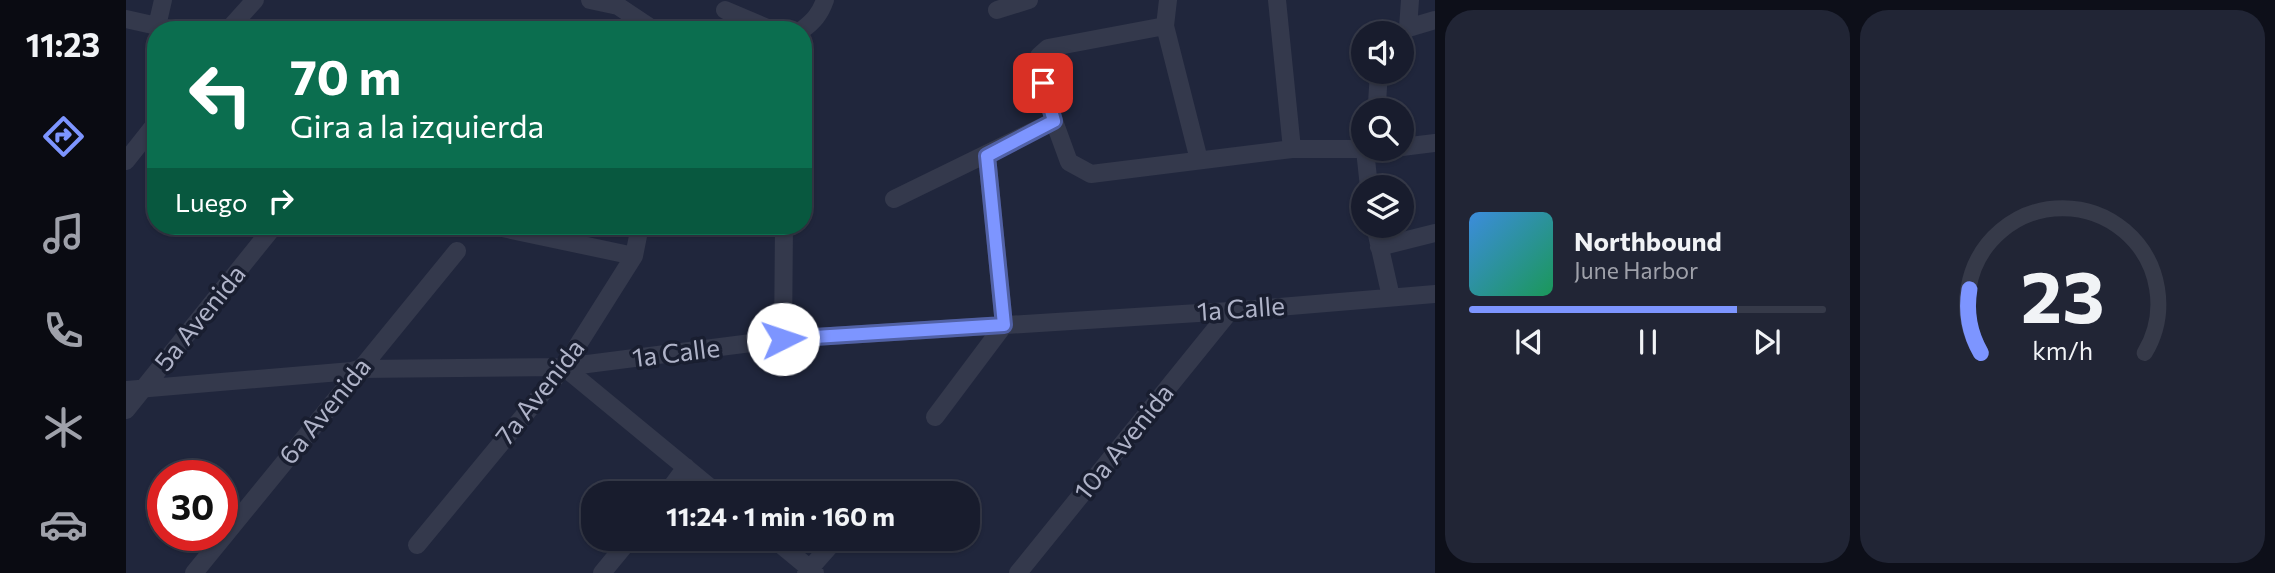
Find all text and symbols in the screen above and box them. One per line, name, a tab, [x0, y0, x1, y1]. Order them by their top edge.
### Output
map controls	[1351, 21, 1414, 238]
button: sound	[1351, 21, 1414, 84]
text: 11:23	[26, 24, 100, 64]
text: 70 m	[290, 45, 401, 105]
icon: left	[175, 49, 266, 140]
pin	[1013, 53, 1073, 113]
icon: arrive	[1024, 64, 1062, 102]
button: search	[1351, 98, 1414, 161]
text: Gira a la izquierda	[290, 105, 544, 145]
icon: directions	[39, 112, 88, 161]
button: layers	[1351, 175, 1414, 238]
icon: right	[262, 182, 300, 220]
text: Luego	[175, 186, 248, 217]
icon: music	[39, 209, 88, 258]
text: Northbound	[1574, 225, 1722, 256]
text: 23	[2021, 249, 2104, 338]
text: June Harbor	[1574, 256, 1698, 284]
street label: 5a Avenida	[147, 258, 251, 376]
street label: 1a Calle	[1196, 289, 1286, 326]
position arrow	[746, 302, 820, 376]
icon: phone	[39, 306, 88, 355]
icon: previous	[1510, 323, 1548, 361]
icon: pause	[1629, 323, 1667, 361]
icon: next	[1748, 323, 1786, 361]
street label: 1a Calle	[630, 331, 721, 372]
street label: 7a Avenida	[488, 332, 590, 450]
text: km/h	[2032, 334, 2093, 364]
street label: 6a Avenida	[271, 351, 376, 470]
street label: 10a Avenida	[1067, 377, 1179, 505]
icon: climate	[39, 403, 88, 452]
speed limit sign: 30	[147, 460, 238, 551]
icon: car	[39, 500, 88, 549]
text: 11:24 · 1 min · 160 m	[666, 500, 895, 531]

